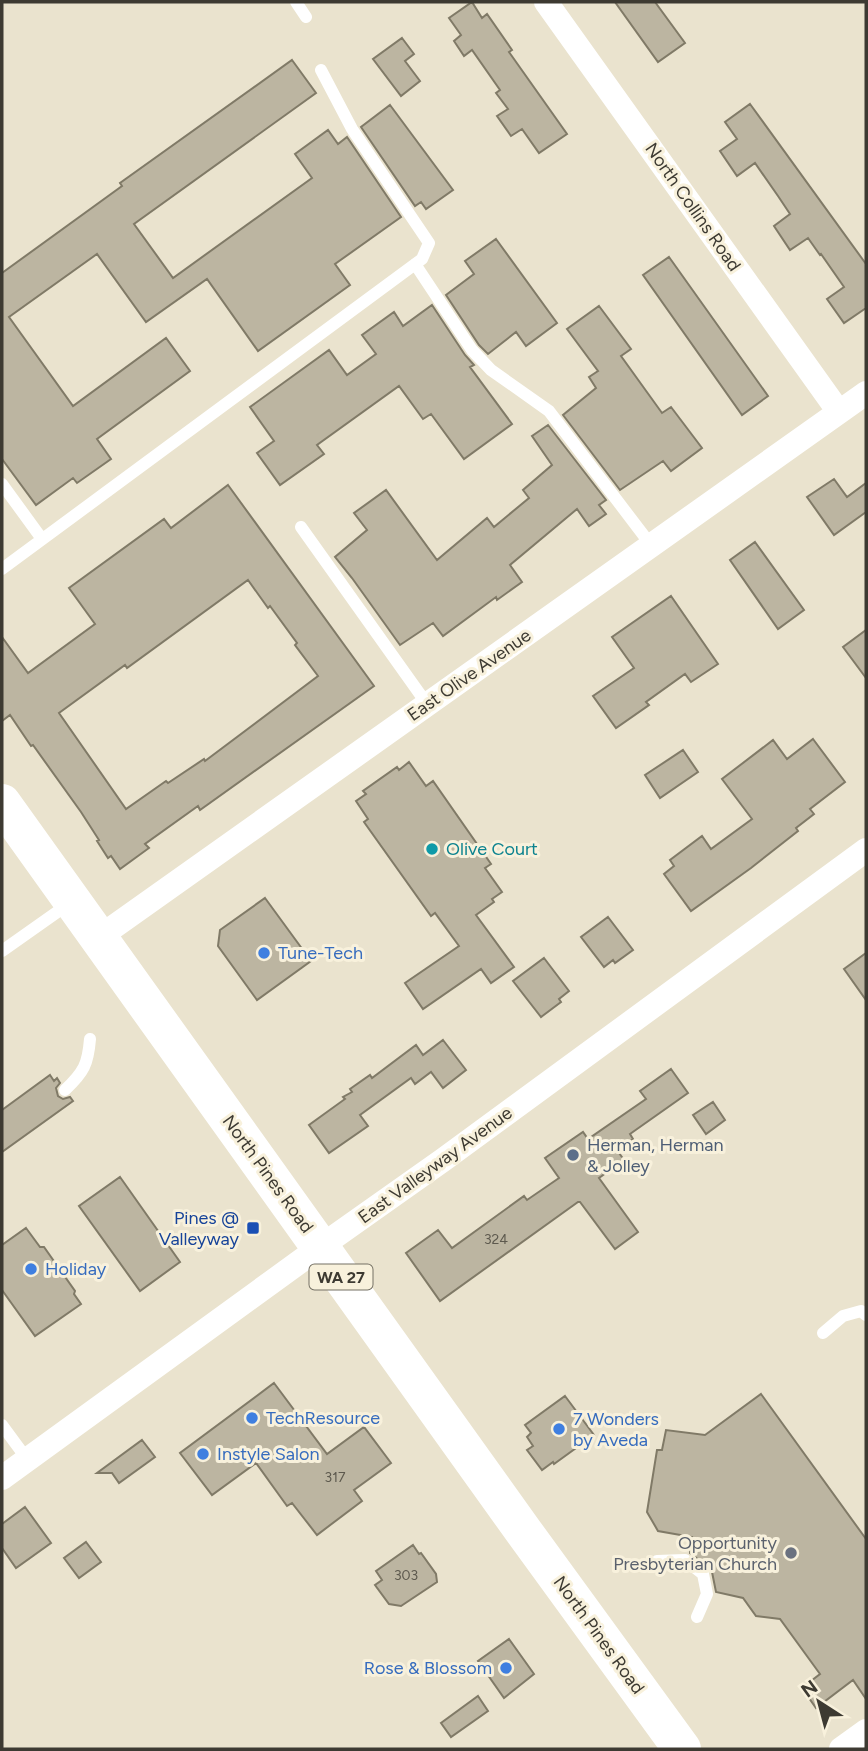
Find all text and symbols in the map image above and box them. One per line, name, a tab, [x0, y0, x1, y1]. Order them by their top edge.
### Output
street label: North Collins Road	[641, 139, 745, 275]
street label: East Olive Avenue	[403, 624, 535, 726]
place label: Olive Court	[446, 838, 538, 860]
marker: Olive Court	[424, 841, 440, 857]
place label: Tune-Tech	[278, 942, 363, 964]
marker: Tune-Tech	[256, 945, 272, 961]
street label: East Valleyway Avenue	[354, 1102, 516, 1228]
street label: North Pines Road	[218, 1111, 318, 1237]
place label: Herman, Herman & Jolley	[587, 1134, 723, 1177]
marker: Herman, Herman & Jolley	[565, 1147, 581, 1163]
place label: Pines @ Valleyway	[159, 1207, 240, 1250]
marker: Pines @ Valleyway	[245, 1220, 261, 1236]
house number: 324	[484, 1231, 508, 1248]
place label: Holiday	[45, 1258, 107, 1280]
marker: Holiday	[23, 1261, 39, 1277]
road number: WA 27	[310, 1264, 372, 1289]
place label: TechResource	[266, 1407, 380, 1429]
place label: 7 Wonders by Aveda	[573, 1408, 659, 1451]
marker: TechResource	[244, 1410, 260, 1426]
marker: 7 Wonders by Aveda	[551, 1421, 567, 1437]
place label: Instyle Salon	[217, 1443, 320, 1465]
marker: Instyle Salon	[195, 1446, 211, 1462]
house number: 317	[325, 1469, 346, 1486]
place label: Opportunity Presbyterian Church	[613, 1532, 778, 1575]
marker: Opportunity Presbyterian Church	[783, 1545, 799, 1561]
house number: 303	[394, 1567, 418, 1584]
street label: North Pines Road	[549, 1572, 649, 1698]
place label: Rose & Blossom	[364, 1657, 492, 1679]
marker: Rose & Blossom	[498, 1660, 514, 1676]
north arrow	[784, 1667, 854, 1737]
text: N	[797, 1675, 822, 1702]

